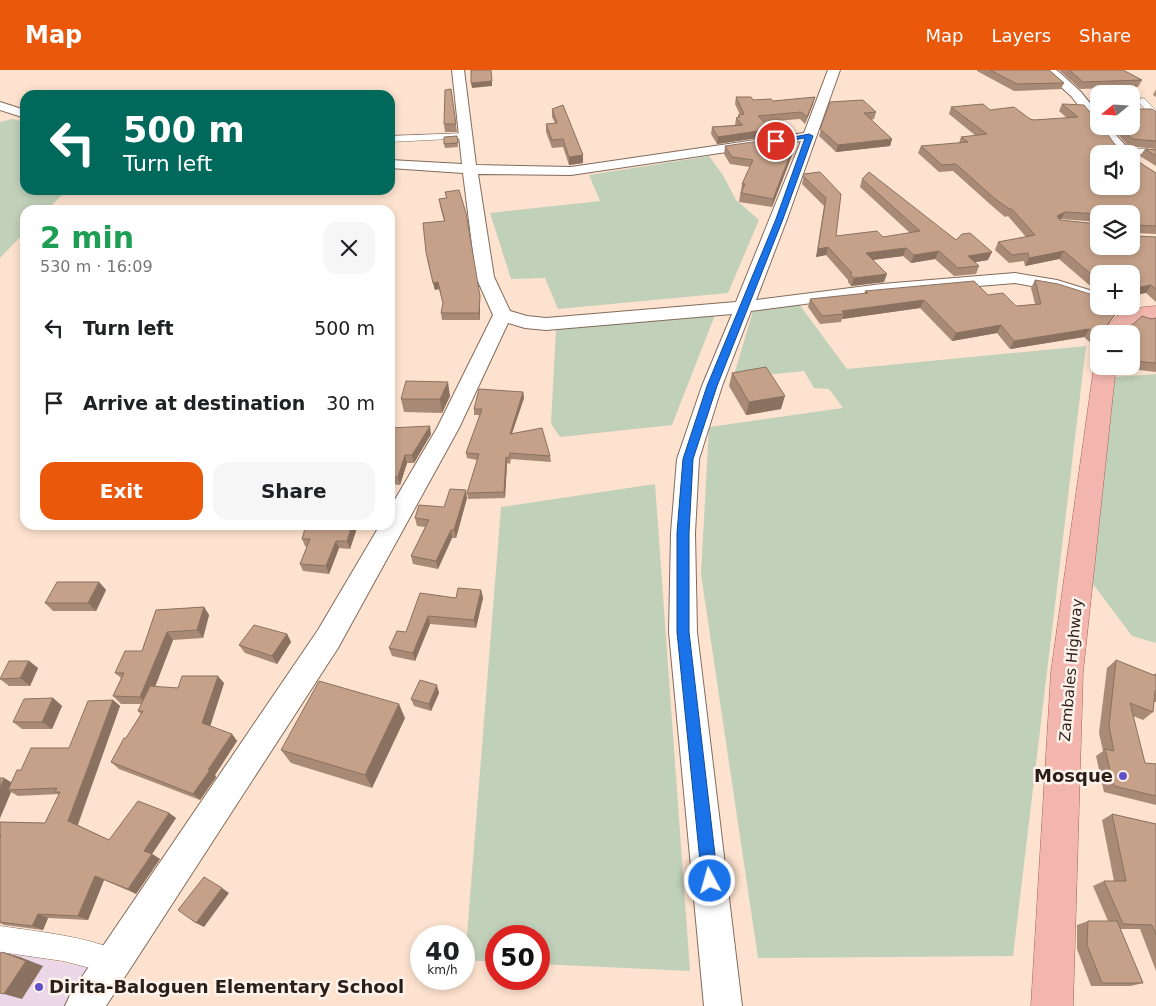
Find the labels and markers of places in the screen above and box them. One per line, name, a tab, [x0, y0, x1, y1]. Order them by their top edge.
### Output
pin	[755, 120, 797, 162]
place label: Mosque	[1034, 765, 1113, 786]
marker: Mosque	[1117, 770, 1129, 782]
place label: Dirita-Baloguen Elementary School	[49, 976, 404, 997]
marker: Dirita-Baloguen Elementary School	[33, 981, 45, 993]

